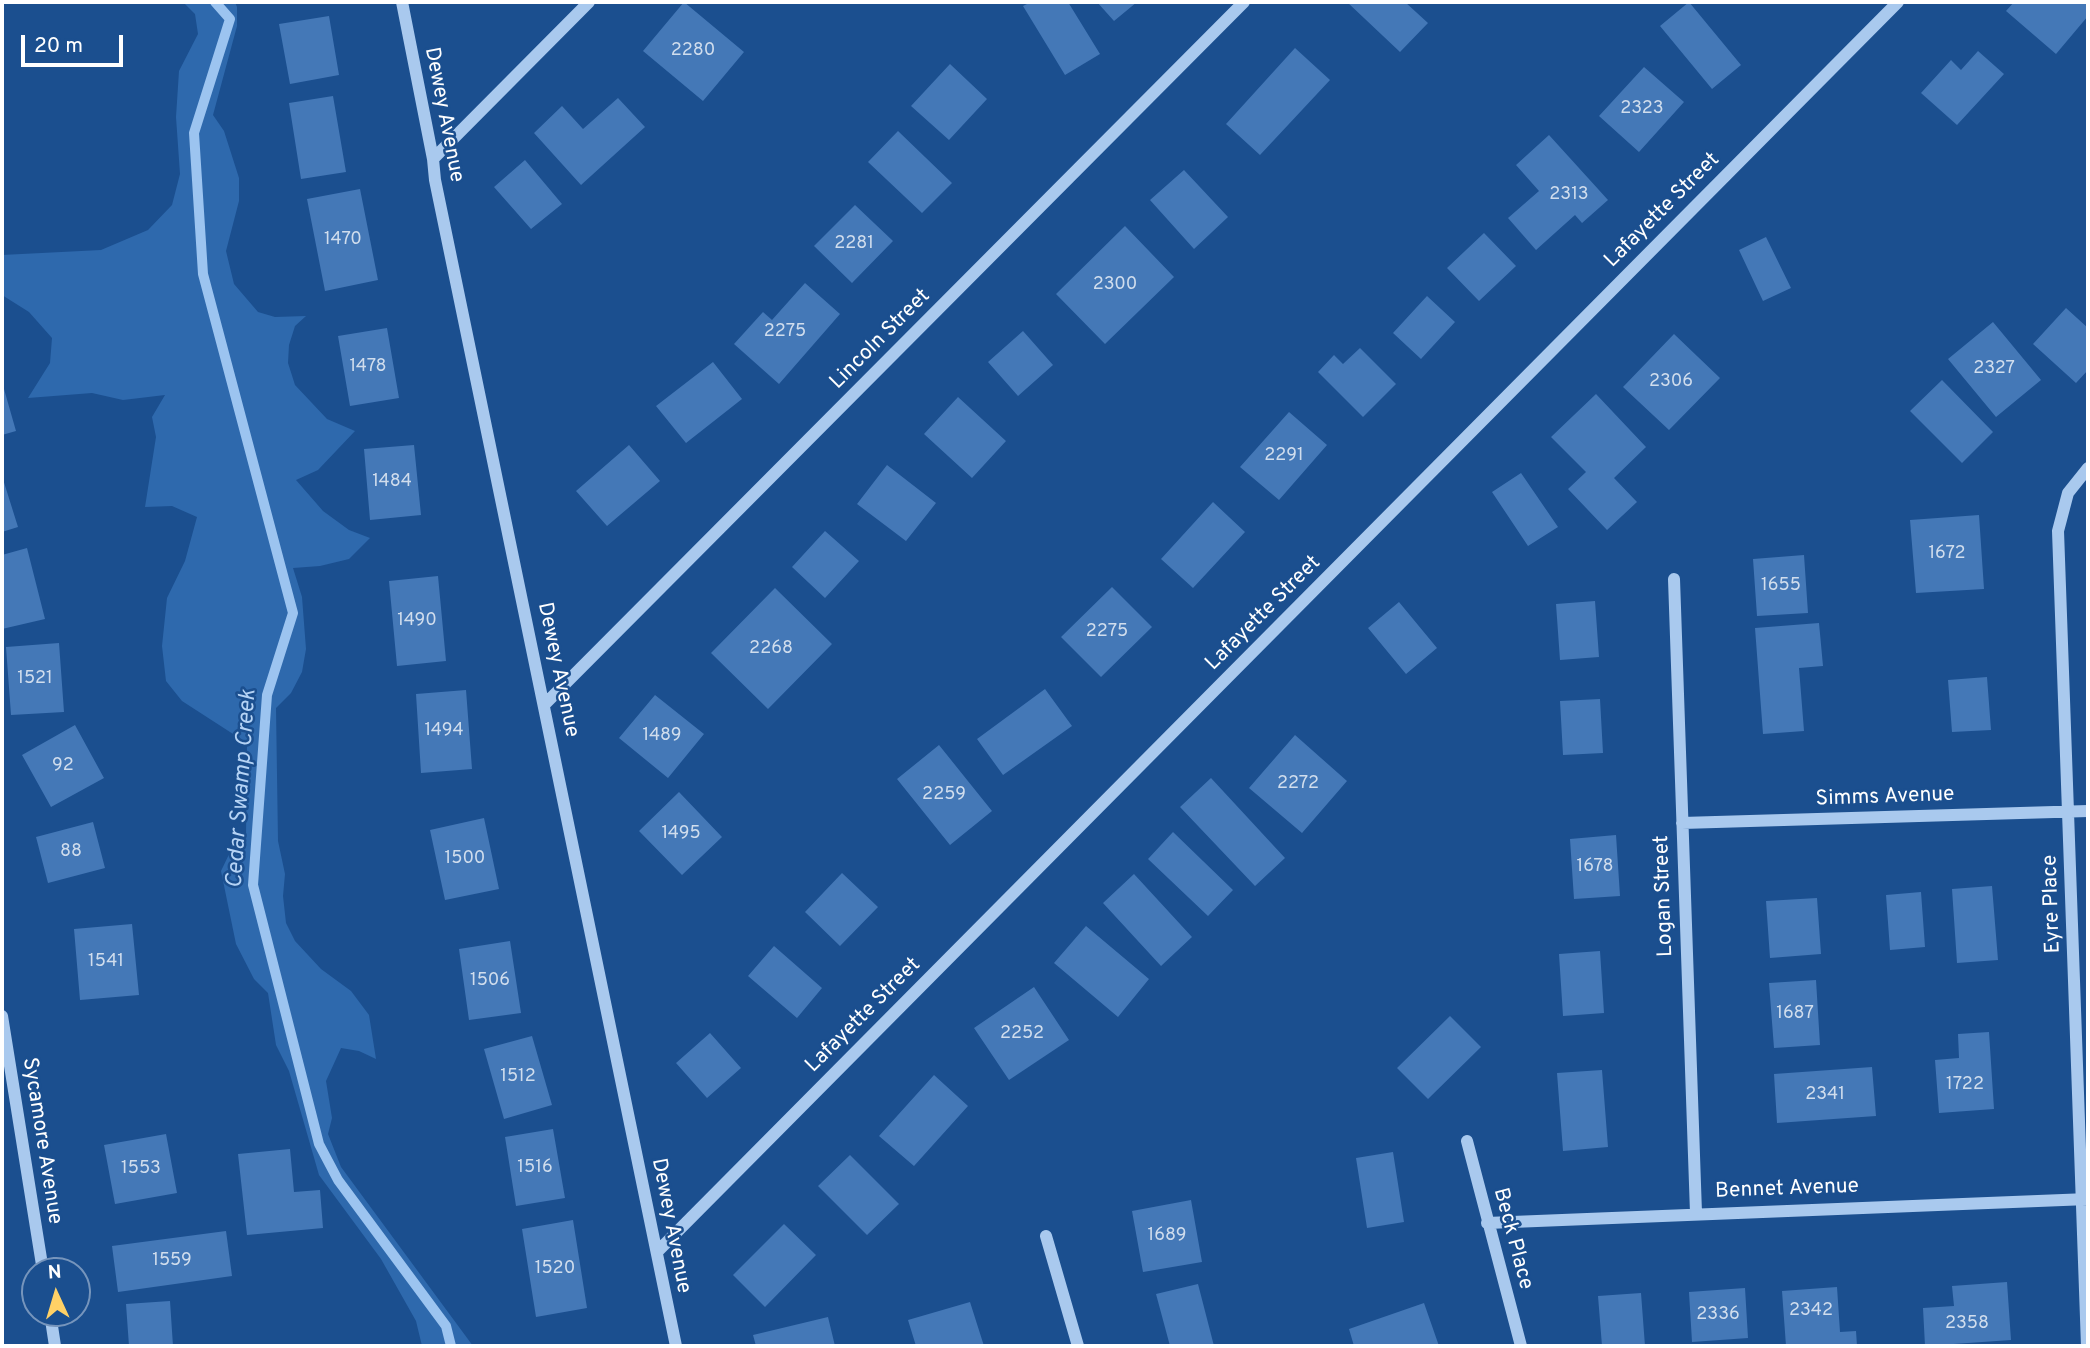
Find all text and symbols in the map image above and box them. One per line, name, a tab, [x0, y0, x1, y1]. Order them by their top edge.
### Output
scale bar	[24, 21, 126, 65]
text: 20 m	[34, 33, 83, 60]
house number: 2280	[671, 40, 715, 62]
street label: Dewey Avenue	[418, 45, 468, 185]
house number: 2323	[1620, 98, 1664, 120]
street label: Lafayette Street	[1600, 148, 1726, 274]
house number: 2313	[1549, 184, 1589, 206]
house number: 1470	[324, 229, 362, 251]
house number: 2281	[834, 233, 874, 255]
house number: 2300	[1093, 274, 1137, 296]
street label: Lincoln Street	[826, 285, 936, 395]
house number: 2275	[764, 321, 806, 343]
house number: 1478	[349, 356, 387, 378]
house number: 2327	[1973, 358, 2015, 380]
house number: 2306	[1649, 371, 1693, 393]
house number: 2291	[1264, 445, 1304, 467]
house number: 1484	[372, 471, 412, 493]
house number: 1672	[1928, 543, 1966, 565]
street label: Lafayette Street	[1201, 551, 1327, 677]
house number: 1655	[1761, 575, 1801, 597]
street label: Dewey Avenue	[530, 600, 584, 740]
house number: 1490	[397, 610, 437, 632]
house number: 2275	[1086, 621, 1128, 643]
house number: 2268	[749, 638, 793, 660]
house number: 1521	[17, 668, 53, 690]
water label: Cedar Swamp Creek	[222, 689, 264, 889]
house number: 1494	[424, 720, 464, 742]
house number: 1489	[643, 725, 681, 747]
house number: 92	[52, 755, 74, 777]
house number: 2272	[1277, 773, 1319, 795]
street label: Simms Avenue	[1815, 783, 1955, 813]
house number: 2259	[922, 784, 966, 806]
house number: 1495	[661, 823, 701, 845]
street label: Logan Street	[1650, 835, 1680, 957]
house number: 88	[60, 841, 82, 863]
house number: 1500	[445, 848, 485, 870]
street label: Eyre Place	[2039, 854, 2067, 954]
house number: 1678	[1577, 856, 1613, 878]
house number: 1541	[88, 951, 124, 973]
street label: Lafayette Street	[801, 953, 927, 1079]
house number: 1506	[470, 970, 510, 992]
house number: 1687	[1776, 1003, 1814, 1025]
house number: 2252	[1000, 1023, 1044, 1045]
street label: Sycamore Avenue	[15, 1056, 67, 1226]
house number: 1512	[500, 1066, 536, 1088]
house number: 1722	[1946, 1074, 1984, 1096]
house number: 2341	[1805, 1084, 1845, 1106]
street label: Dewey Avenue	[645, 1156, 695, 1296]
house number: 1516	[517, 1157, 553, 1179]
house number: 1553	[121, 1158, 161, 1180]
street label: Bennet Avenue	[1715, 1175, 1859, 1205]
street label: Beck Place	[1486, 1185, 1538, 1293]
house number: 1689	[1148, 1225, 1186, 1247]
house number: 1559	[152, 1250, 192, 1272]
north arrow	[21, 1257, 91, 1327]
house number: 1520	[535, 1258, 575, 1280]
text: N	[47, 1261, 62, 1285]
house number: 2342	[1789, 1300, 1833, 1322]
house number: 2336	[1696, 1304, 1740, 1326]
house number: 2358	[1945, 1313, 1989, 1335]

